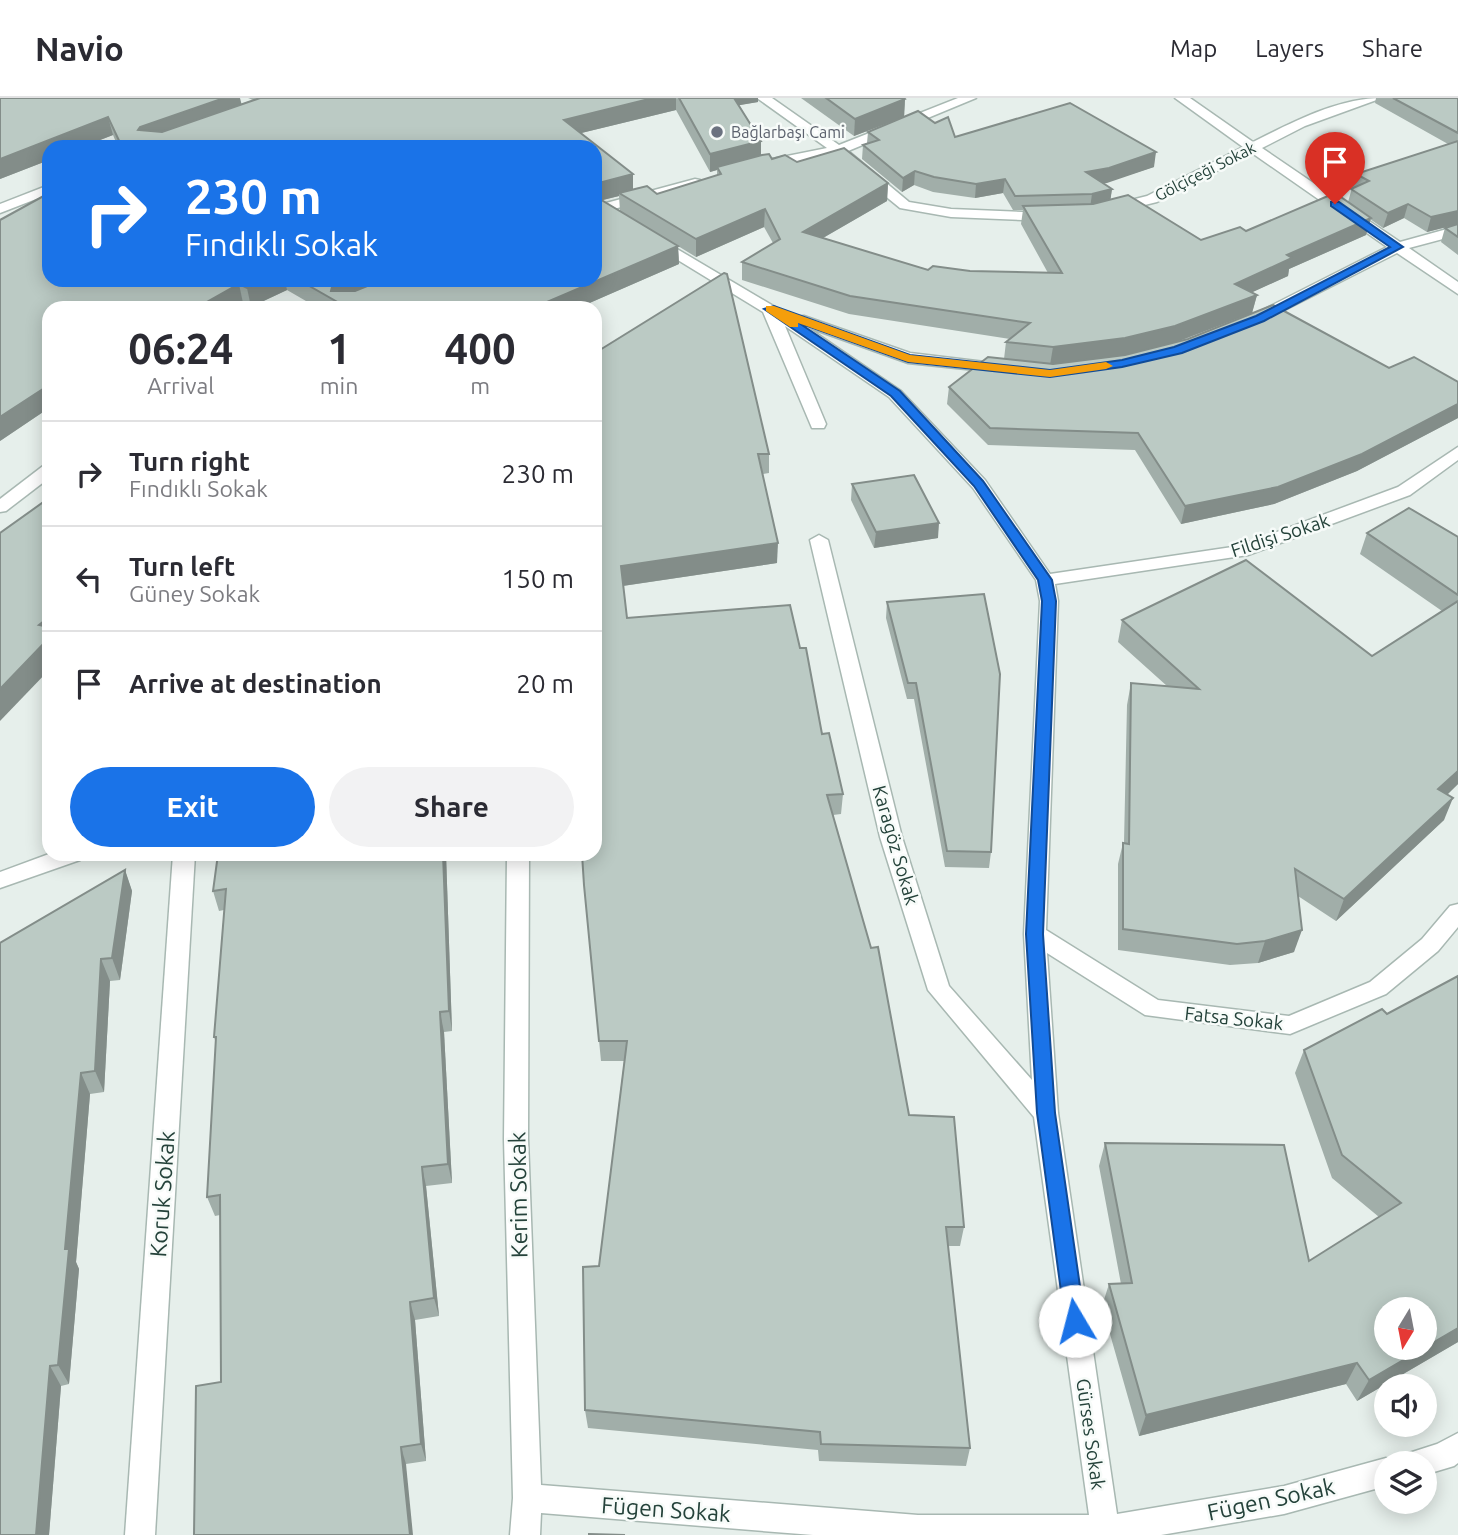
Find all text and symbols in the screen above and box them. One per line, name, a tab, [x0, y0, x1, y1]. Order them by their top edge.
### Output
text: Navio	[35, 30, 124, 67]
text: Map	[1170, 35, 1217, 62]
text: Layers	[1255, 35, 1324, 62]
text: Share	[1362, 35, 1423, 62]
place label: Bağlarbaşı Cami	[731, 123, 845, 141]
marker: Bağlarbaşı Cami	[709, 124, 725, 140]
pin	[1305, 132, 1365, 204]
street label: Gölçiçeği Sokak	[1152, 138, 1258, 204]
icon: arrive	[1316, 143, 1354, 181]
icon: right	[70, 168, 161, 259]
text: 230 m	[185, 168, 322, 223]
text: Fındıklı Sokak	[185, 226, 378, 262]
text: 06:24	[128, 325, 233, 372]
text: 1	[327, 325, 351, 372]
text: 400	[445, 325, 516, 372]
text: Arrival	[147, 373, 214, 398]
text: min	[320, 373, 358, 398]
text: m	[470, 373, 490, 398]
text: Turn right	[129, 447, 250, 476]
icon: right	[70, 455, 108, 493]
text: 230 m	[502, 459, 574, 488]
text: Fındıklı Sokak	[129, 476, 268, 501]
street label: Fildişi Sokak	[1228, 509, 1333, 561]
text: Turn left	[129, 552, 235, 581]
icon: left	[70, 560, 108, 598]
text: 150 m	[502, 564, 574, 593]
text: Güney Sokak	[129, 581, 260, 606]
icon: arrive	[70, 665, 108, 703]
text: Arrive at destination	[129, 669, 382, 698]
text: 20 m	[516, 669, 574, 698]
button: Exit	[70, 767, 315, 847]
button: Share	[329, 767, 574, 847]
street label: Karagöz Sokak	[868, 783, 924, 908]
street label: Fatsa Sokak	[1184, 1002, 1285, 1034]
street label: Koruk Sokak	[145, 1130, 179, 1258]
street label: Kerim Sokak	[504, 1131, 532, 1258]
position arrow	[1038, 1284, 1112, 1358]
north arrow	[1374, 1297, 1437, 1360]
map controls	[1374, 1297, 1437, 1514]
button: sound	[1374, 1374, 1437, 1437]
street label: Gürses Sokak	[1072, 1377, 1110, 1491]
button: layers	[1374, 1451, 1437, 1514]
street label: Fügen Sokak	[1205, 1473, 1337, 1525]
street label: Fügen Sokak	[600, 1492, 732, 1526]

